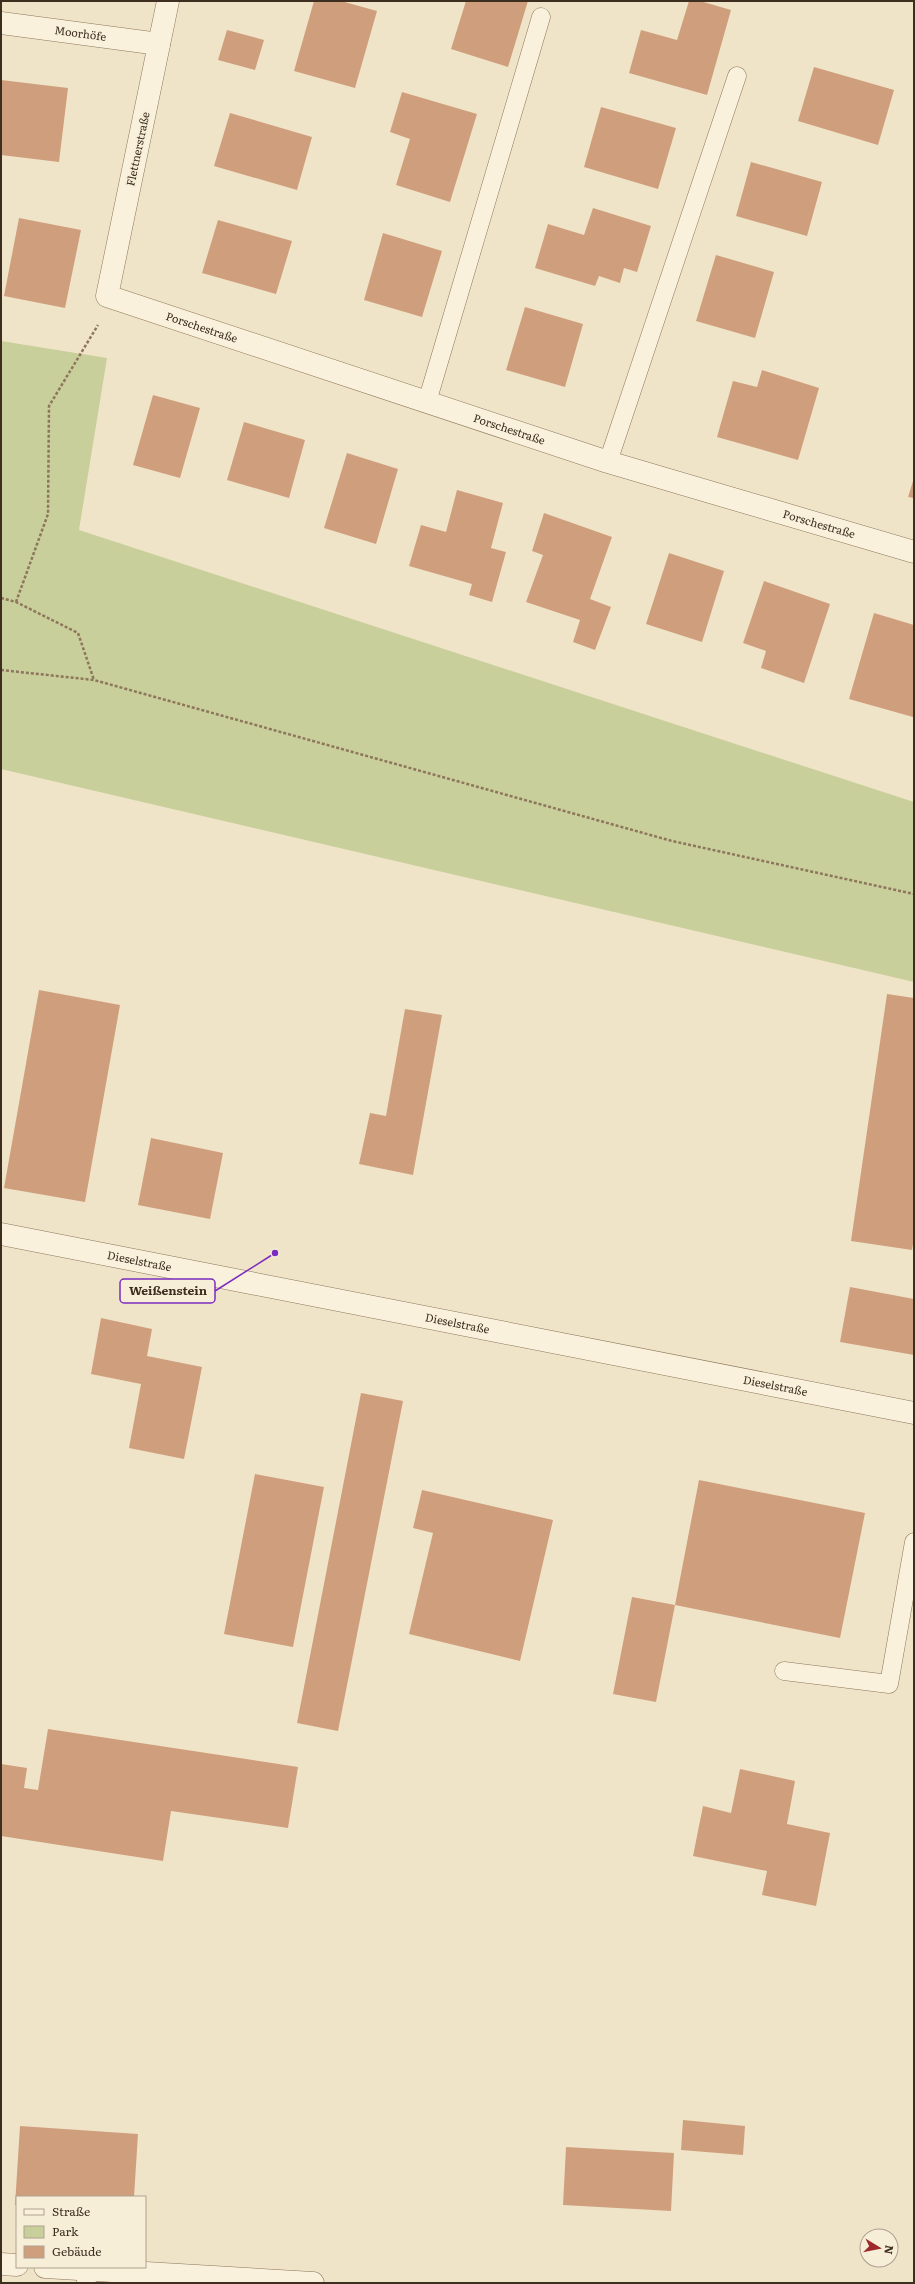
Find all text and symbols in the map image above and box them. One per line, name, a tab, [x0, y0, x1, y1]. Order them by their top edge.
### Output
street label: Moorhöfe	[54, 21, 108, 44]
street label: Flettnerstraße	[121, 110, 153, 187]
street label: Porschestraße	[164, 307, 240, 346]
street label: Porschestraße	[472, 409, 548, 448]
street label: Porschestraße	[781, 505, 858, 541]
street label: Dieselstraße	[106, 1246, 173, 1274]
callout: Weißenstein	[120, 1279, 215, 1303]
text: Weißenstein	[129, 1281, 208, 1299]
street label: Dieselstraße	[424, 1308, 491, 1337]
street label: Dieselstraße	[742, 1371, 809, 1399]
legend	[16, 2196, 146, 2268]
text: Straße	[52, 2202, 90, 2220]
text: Park	[52, 2222, 79, 2240]
north arrow	[859, 2228, 899, 2268]
text: Gebäude	[52, 2242, 101, 2260]
text: N	[881, 2244, 899, 2256]

